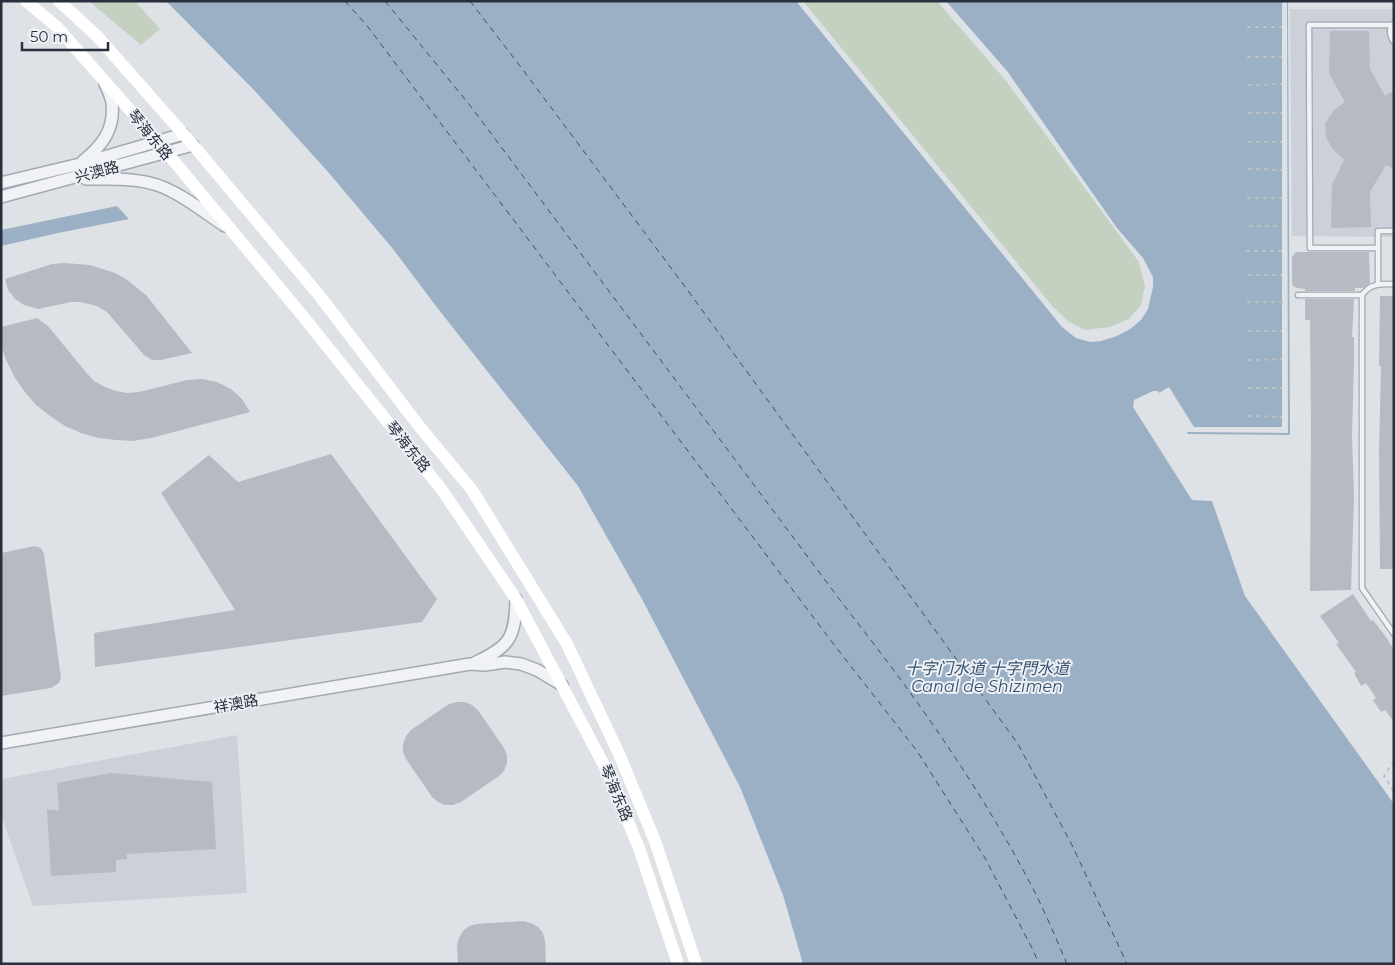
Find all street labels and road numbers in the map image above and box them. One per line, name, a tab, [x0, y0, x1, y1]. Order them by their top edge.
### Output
street label: 琴海东路	[124, 106, 177, 164]
street label: 兴澳路	[73, 157, 121, 187]
street label: 琴海东路	[382, 417, 435, 476]
street label: 祥澳路	[212, 690, 260, 717]
street label: 琴海东路	[596, 761, 637, 824]

